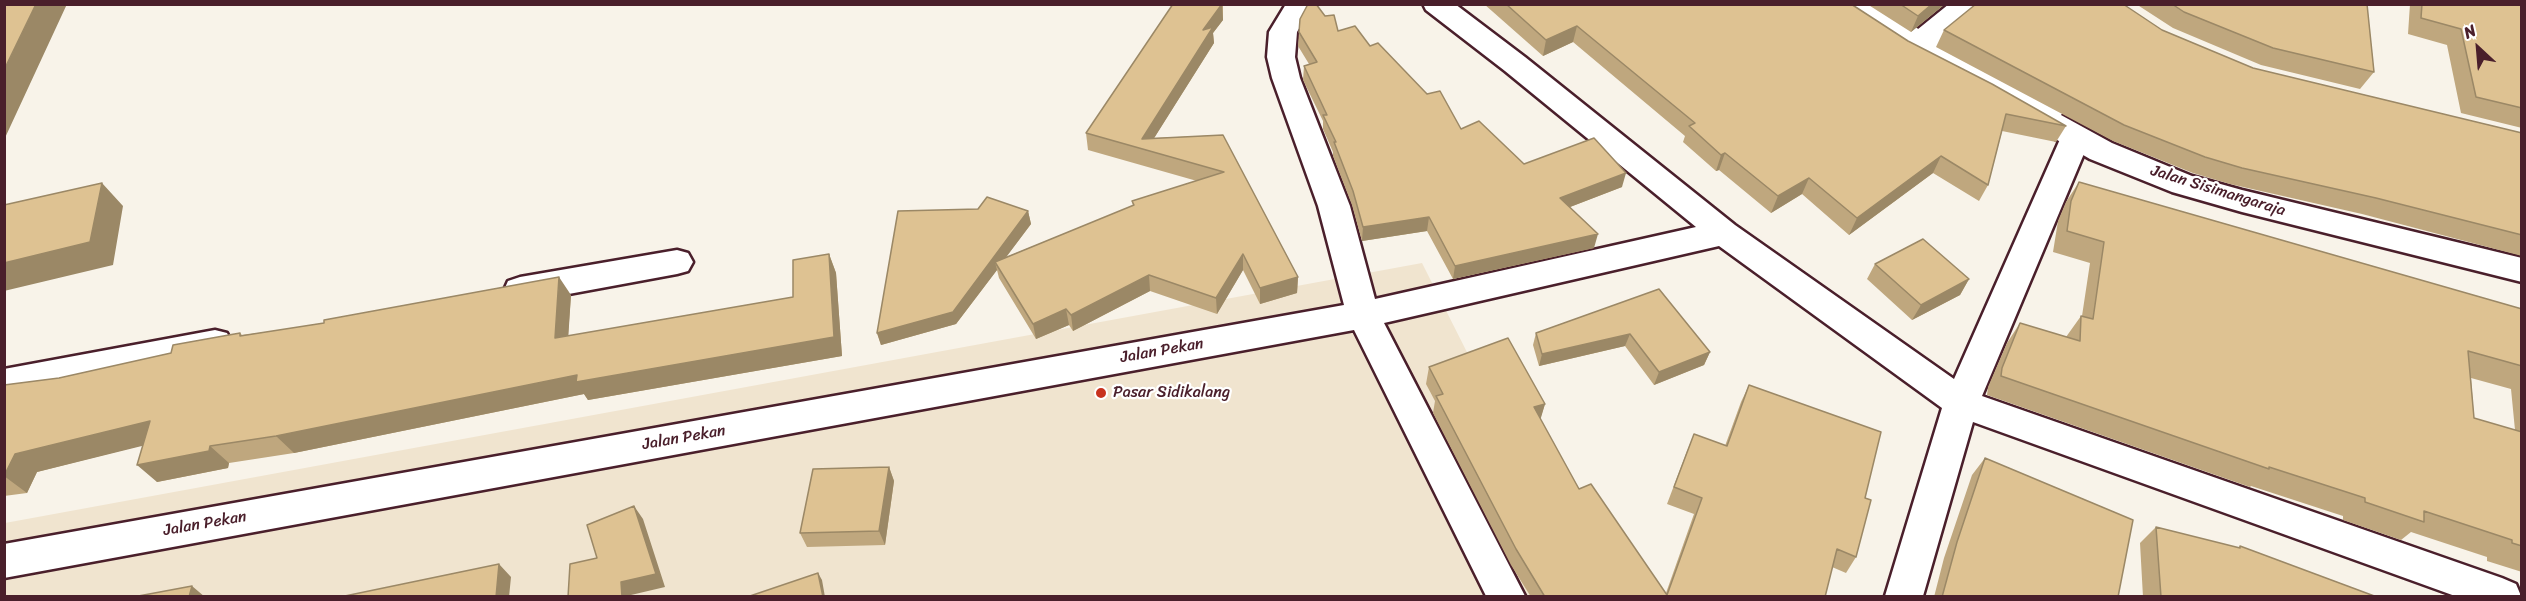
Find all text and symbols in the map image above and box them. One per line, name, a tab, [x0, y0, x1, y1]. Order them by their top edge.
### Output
text: N	[2459, 16, 2481, 47]
north arrow	[2448, 18, 2508, 78]
street label: Jalan Sisimangaraja	[2148, 161, 2288, 221]
street label: Jalan Pekan	[1119, 334, 1205, 368]
place label: Pasar Sidikalang	[1113, 383, 1230, 403]
marker: Pasar Sidikalang	[1094, 386, 1108, 400]
street label: Jalan Pekan	[641, 421, 727, 455]
street label: Jalan Pekan	[162, 507, 248, 541]

